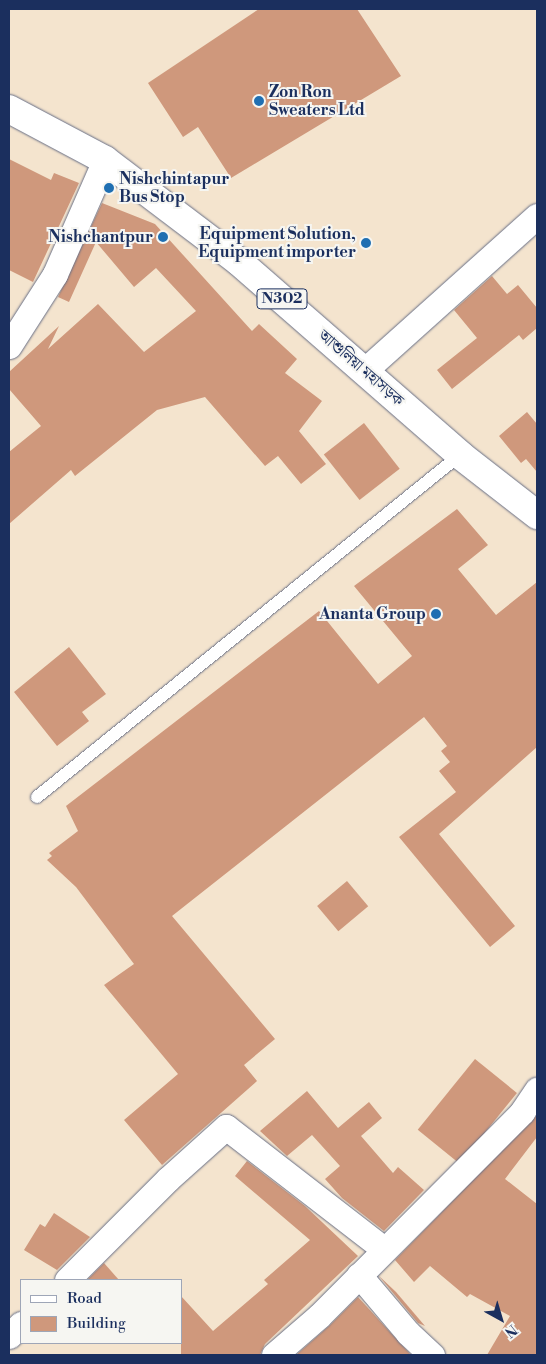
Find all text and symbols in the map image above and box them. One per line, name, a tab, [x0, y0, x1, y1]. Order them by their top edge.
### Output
place label: Zon Ron Sweaters Ltd	[269, 82, 365, 120]
marker: Zon Ron Sweaters Ltd	[253, 95, 265, 107]
place label: Nishchintapur Bus Stop	[119, 169, 229, 207]
marker: Nishchintapur Bus Stop	[103, 182, 115, 194]
place label: Equipment Solution, Equipment importer	[198, 224, 356, 262]
place label: Nishchantpur	[48, 227, 153, 247]
marker: Nishchantpur	[157, 231, 169, 243]
marker: Equipment Solution, Equipment importer	[360, 237, 372, 249]
road number: N302	[256, 286, 308, 312]
street label: আশুলিয়া মহাসড়ক	[314, 326, 408, 410]
place label: Ananta Group	[319, 604, 426, 624]
marker: Ananta Group	[430, 608, 442, 620]
legend	[20, 1279, 182, 1344]
text: Road	[67, 1289, 102, 1308]
north arrow	[476, 1294, 526, 1344]
text: Building	[67, 1314, 126, 1333]
text: N	[500, 1320, 520, 1341]

